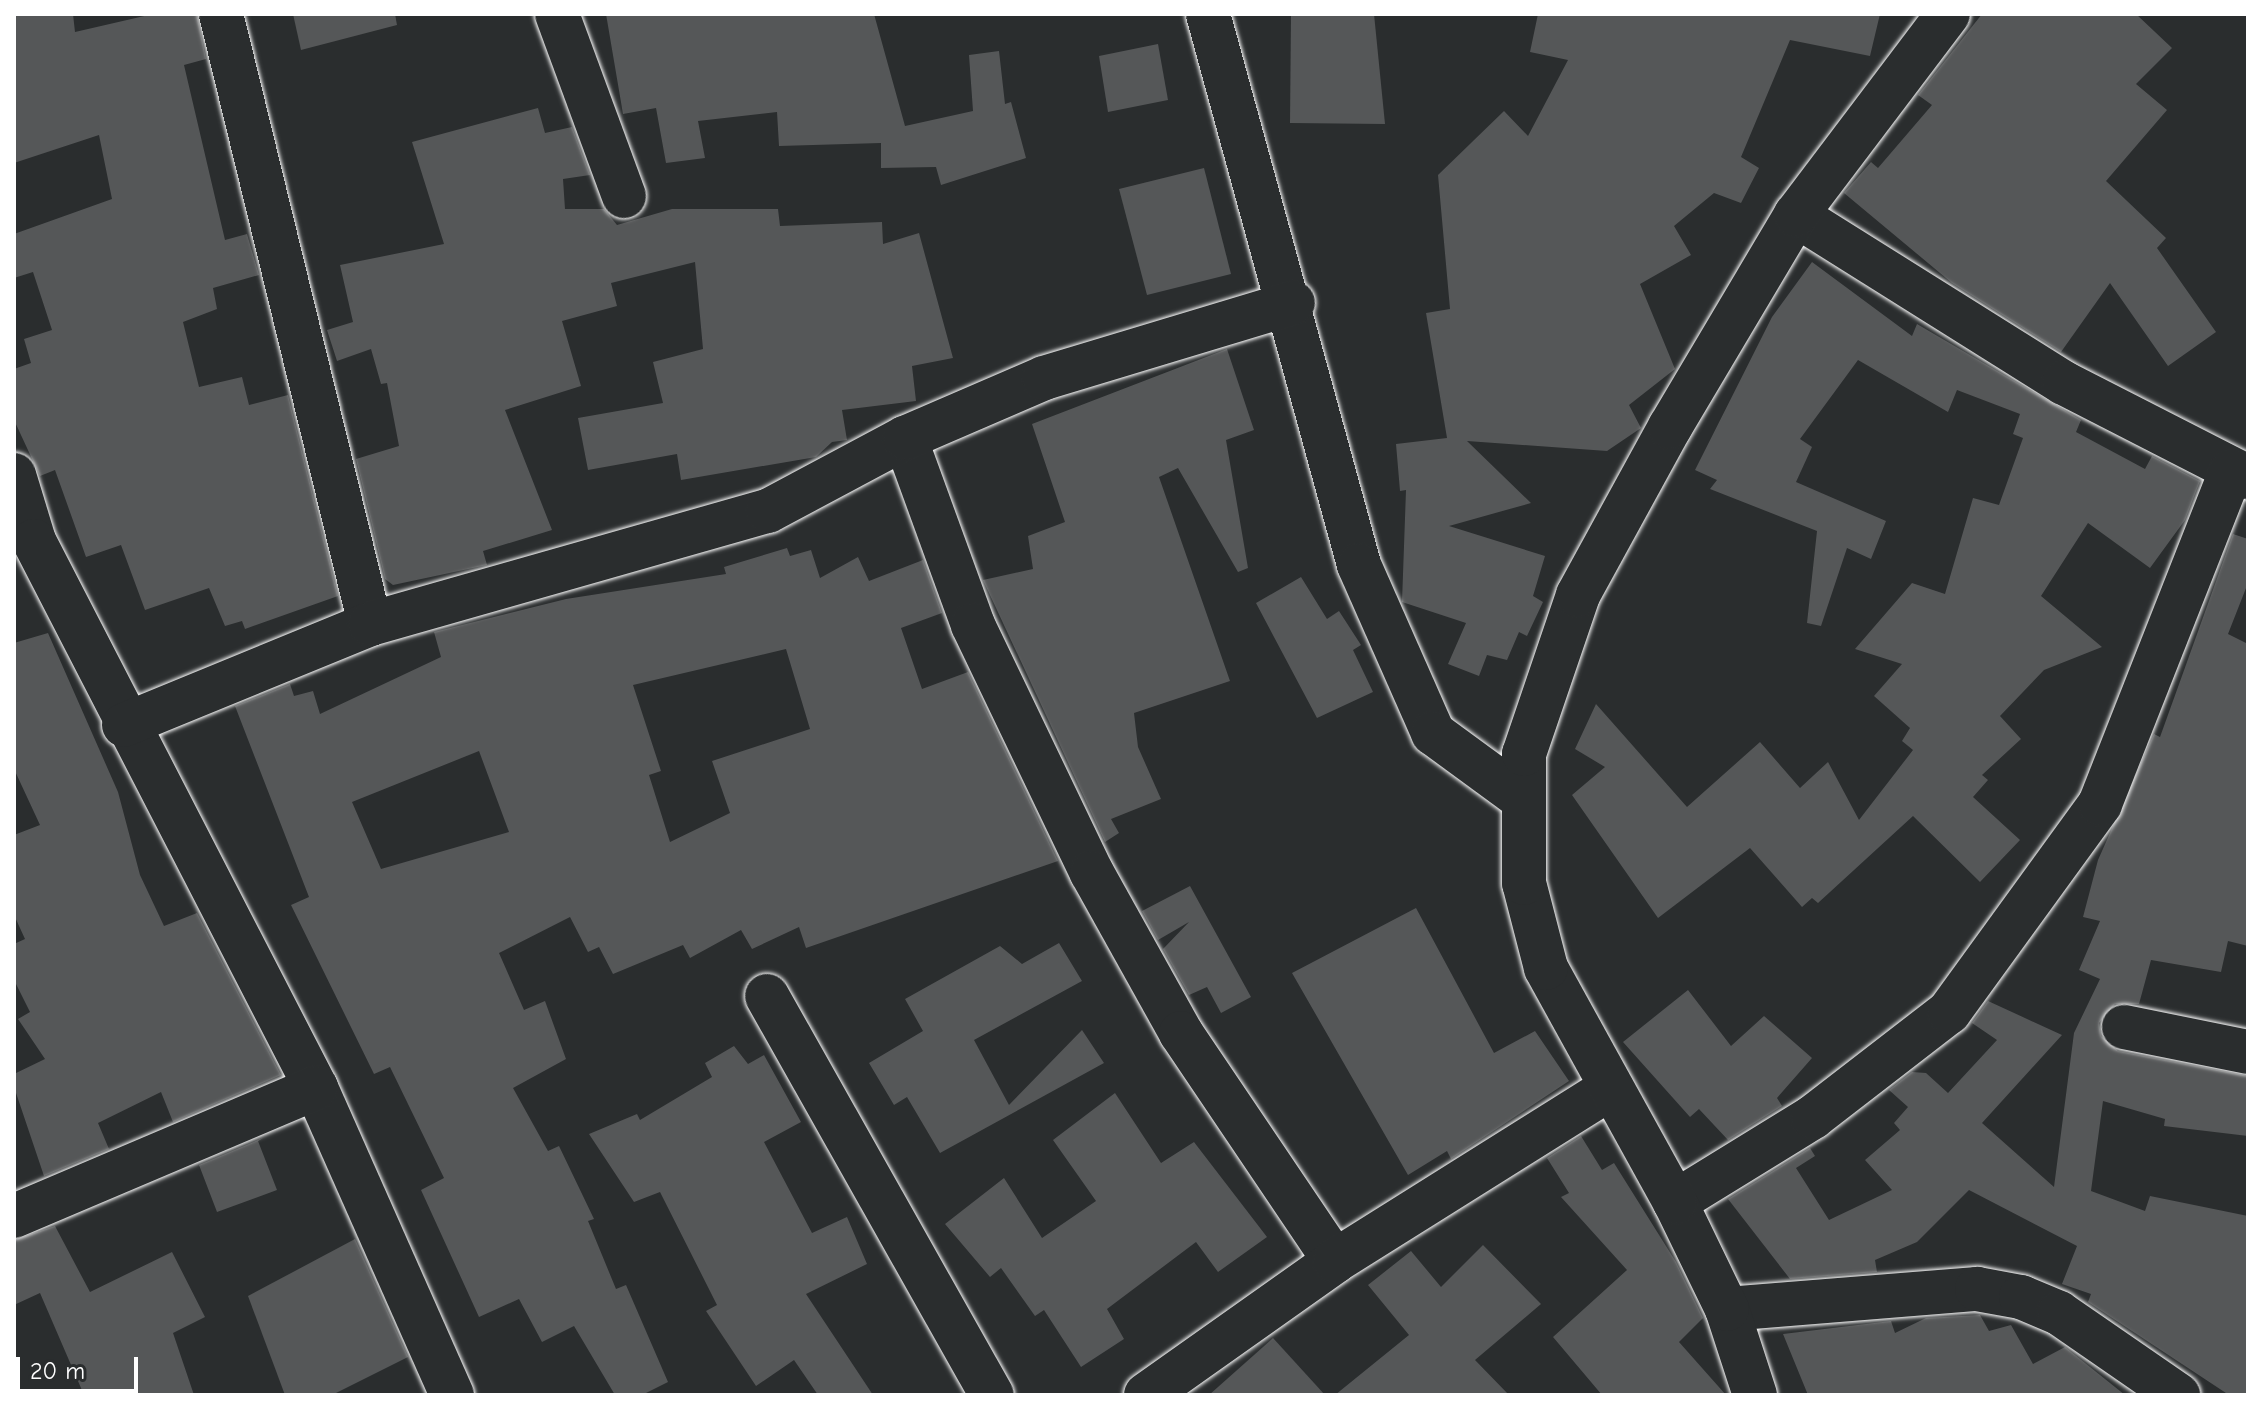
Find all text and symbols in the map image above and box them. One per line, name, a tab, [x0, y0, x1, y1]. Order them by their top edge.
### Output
scale bar	[20, 1341, 142, 1391]
text: 20 m	[30, 1357, 85, 1385]

